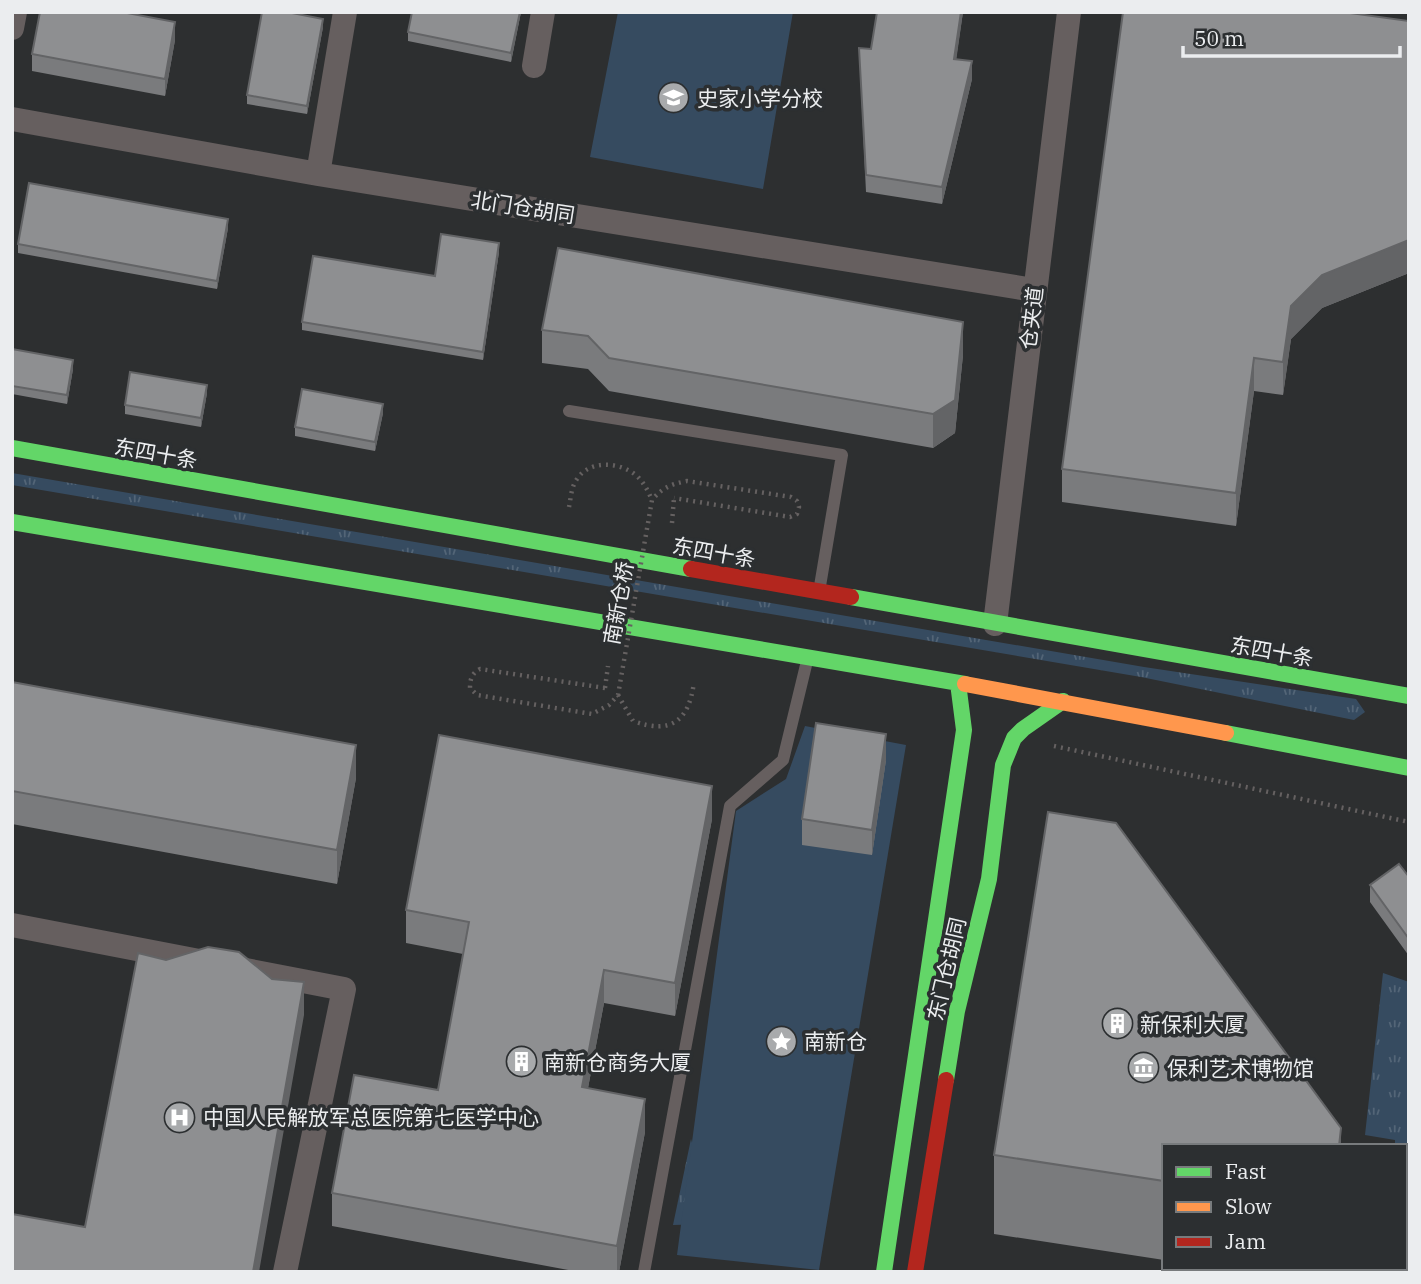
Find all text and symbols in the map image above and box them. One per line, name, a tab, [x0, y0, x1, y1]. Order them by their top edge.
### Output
scale bar	[1183, 14, 1400, 58]
text: 50 m	[1194, 24, 1244, 52]
school or university icon: 史家小学分校	[657, 81, 691, 115]
place label: 史家小学分校	[697, 84, 823, 112]
street label: 北门仓胡同	[469, 185, 577, 229]
street label: 仓夹道	[1013, 285, 1049, 351]
street label: 东四十条	[112, 432, 200, 474]
street label: 东四十条	[670, 531, 758, 573]
street label: 南新仓桥	[597, 559, 639, 647]
street label: 东四十条	[1228, 630, 1316, 672]
street label: 东门仓胡同	[921, 915, 971, 1023]
building icon: 新保利大厦	[1100, 1007, 1134, 1041]
place label: 新保利大厦	[1140, 1010, 1245, 1038]
place icon: 南新仓	[764, 1024, 798, 1058]
place label: 南新仓	[804, 1027, 867, 1055]
building icon: 南新仓商务大厦	[504, 1045, 538, 1079]
place label: 南新仓商务大厦	[544, 1048, 691, 1076]
museum icon: 保利艺术博物馆	[1127, 1051, 1161, 1085]
place label: 保利艺术博物馆	[1167, 1054, 1314, 1082]
hospital icon: 中国人民解放军总医院第七医学中心	[163, 1100, 197, 1134]
place label: 中国人民解放军总医院第七医学中心	[203, 1103, 539, 1131]
legend	[1162, 1144, 1407, 1270]
text: Fast	[1225, 1157, 1266, 1185]
text: Slow	[1225, 1192, 1272, 1220]
text: Jam	[1225, 1227, 1266, 1255]

